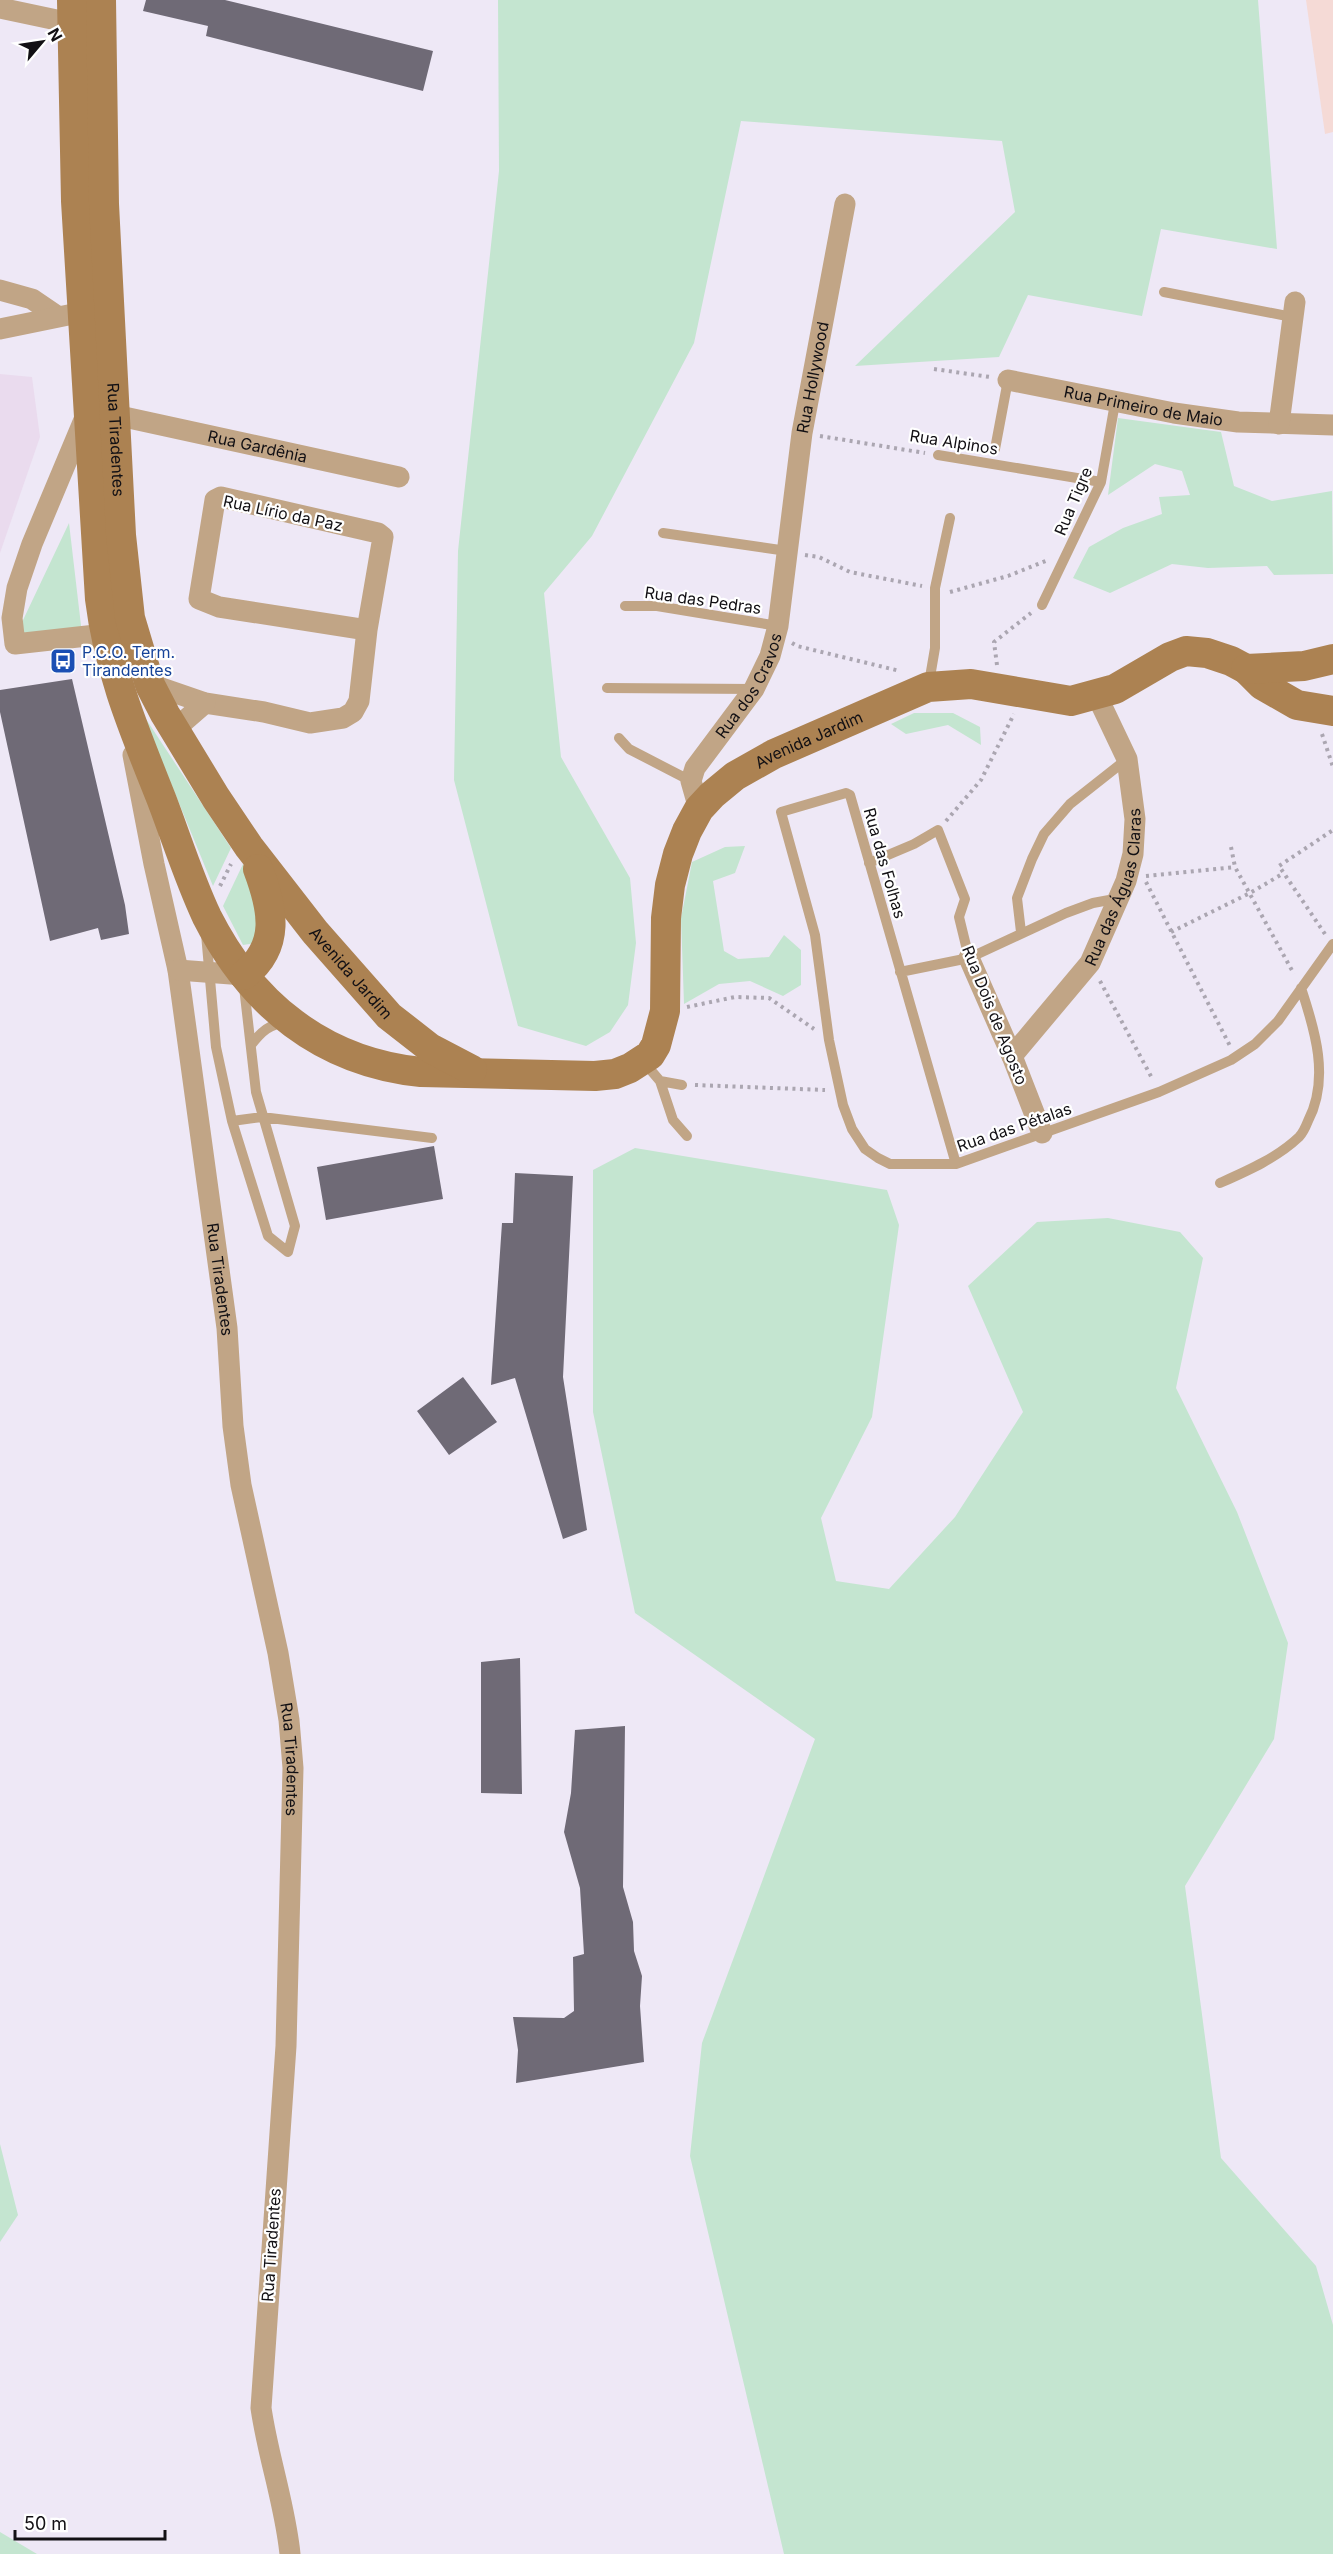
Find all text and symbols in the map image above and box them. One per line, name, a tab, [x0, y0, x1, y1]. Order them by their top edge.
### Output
north arrow	[12, 12, 72, 72]
text: N	[43, 25, 67, 45]
street label: Rua Hollywood	[792, 320, 833, 435]
street label: Rua Primeiro de Maio	[1062, 381, 1224, 430]
street label: Rua Tiradentes	[103, 382, 129, 497]
street label: Rua Alpinos	[908, 425, 1000, 459]
street label: Rua Gardênia	[206, 426, 309, 467]
street label: Rua Tigre	[1050, 464, 1096, 538]
street label: Rua Lírio da Paz	[221, 491, 345, 535]
street label: Rua das Pedras	[643, 582, 763, 618]
street label: Rua dos Cravos	[711, 631, 786, 742]
place label: P.C.O. Term. Tirandentes	[82, 642, 175, 680]
bus stop icon: P.C.O. Term. Tirandentes	[48, 646, 78, 676]
street label: Avenida Jardim	[751, 707, 866, 773]
street label: Rua das Folhas	[860, 805, 910, 921]
street label: Rua das Águas Claras	[1080, 807, 1145, 969]
street label: Avenida Jardim	[305, 923, 397, 1023]
street label: Rua Dois de Agosto	[958, 942, 1032, 1088]
street label: Rua das Pétalas	[954, 1098, 1074, 1156]
street label: Rua Tiradentes	[203, 1222, 237, 1337]
street label: Rua Tiradentes	[276, 1701, 303, 1816]
street label: Rua Tiradentes	[257, 2187, 285, 2303]
scale bar	[15, 2503, 165, 2541]
text: 50 m	[24, 2513, 67, 2534]

